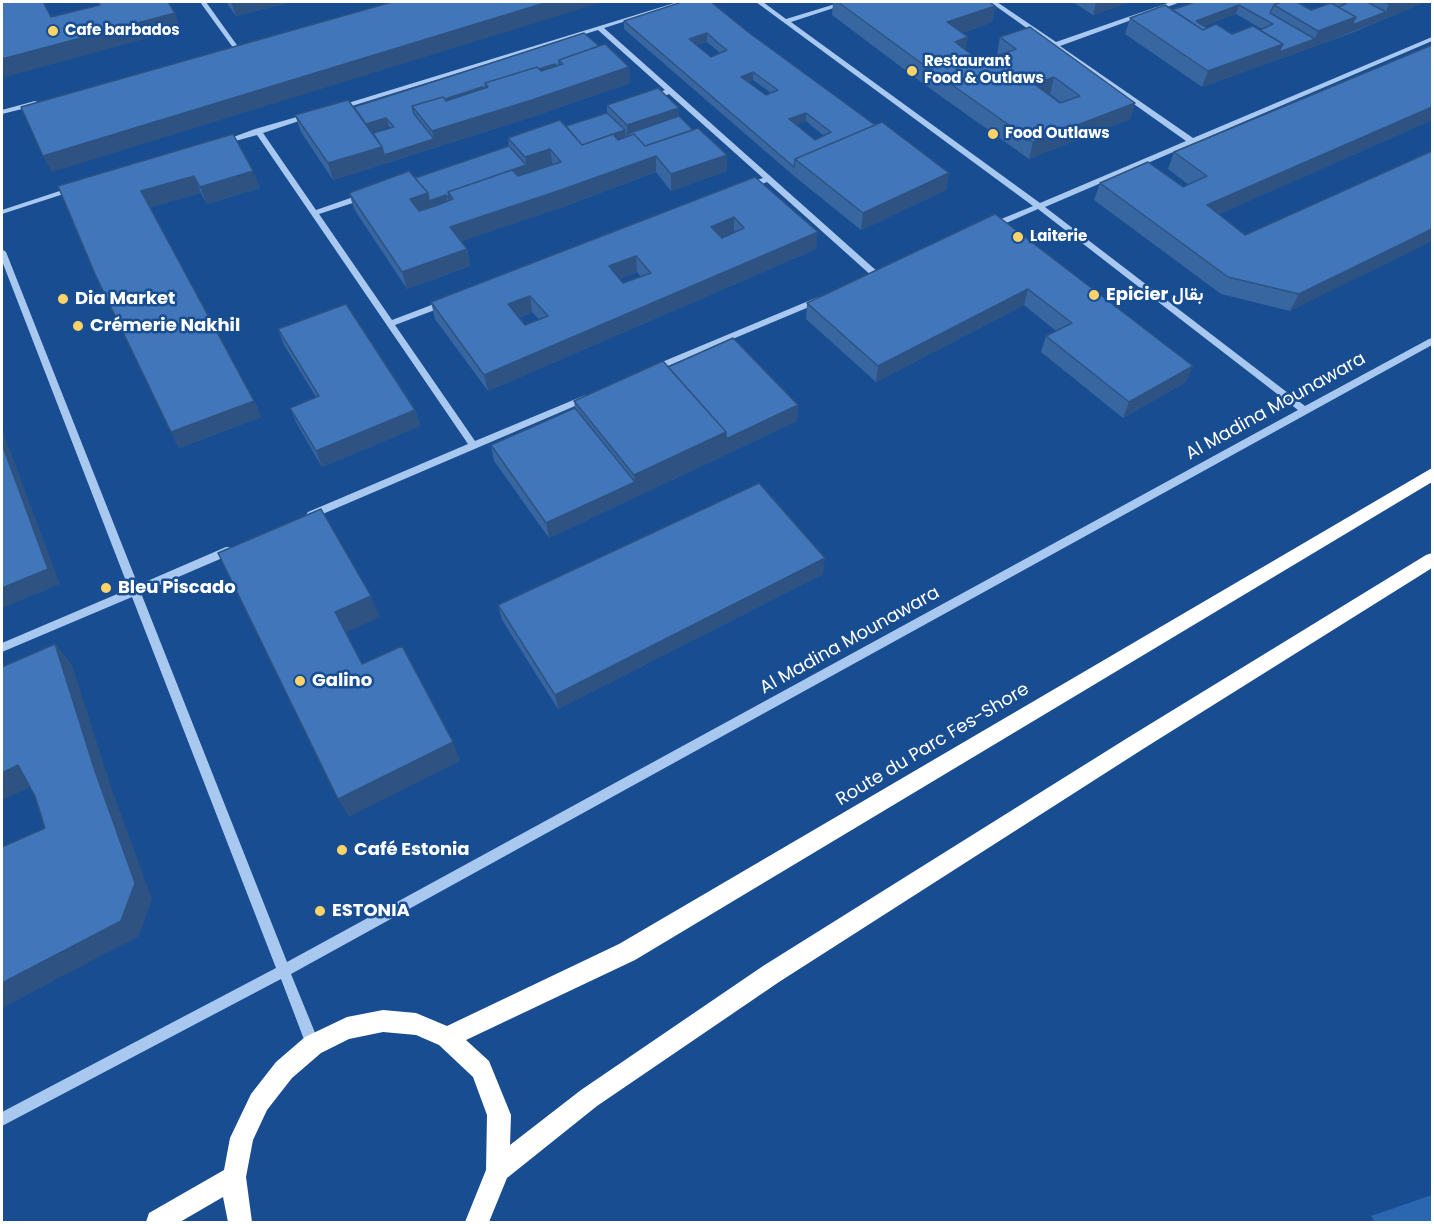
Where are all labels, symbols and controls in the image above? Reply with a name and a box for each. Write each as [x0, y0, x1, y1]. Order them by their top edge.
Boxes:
place label: Cafe barbados [65, 22, 180, 40]
marker: Cafe barbados [46, 24, 60, 38]
place label: Restaurant Food & Outlaws [924, 53, 1044, 88]
marker: Restaurant Food & Outlaws [905, 64, 919, 78]
place label: Food Outlaws [1005, 125, 1110, 143]
marker: Food Outlaws [986, 127, 1000, 141]
place label: Laiterie [1030, 228, 1087, 246]
marker: Laiterie [1011, 230, 1025, 244]
place label: Epicier بقال [1106, 284, 1203, 306]
place label: Dia Market [75, 288, 175, 310]
marker: Epicier بقال [1087, 288, 1101, 302]
marker: Dia Market [56, 292, 70, 306]
place label: Crémerie Nakhil [90, 315, 240, 337]
marker: Crémerie Nakhil [71, 319, 85, 333]
street label: Al Madina Mounawara [1182, 349, 1370, 465]
place label: Bleu Piscado [118, 577, 236, 599]
marker: Bleu Piscado [99, 581, 113, 595]
street label: Al Madina Mounawara [756, 583, 944, 699]
place label: Galino [312, 670, 372, 692]
marker: Galino [293, 674, 307, 688]
street label: Route du Parc Fes-Shore [833, 679, 1033, 811]
place label: Café Estonia [354, 839, 470, 861]
marker: Café Estonia [335, 843, 349, 857]
place label: ESTONIA [332, 900, 410, 922]
marker: ESTONIA [313, 904, 327, 918]

